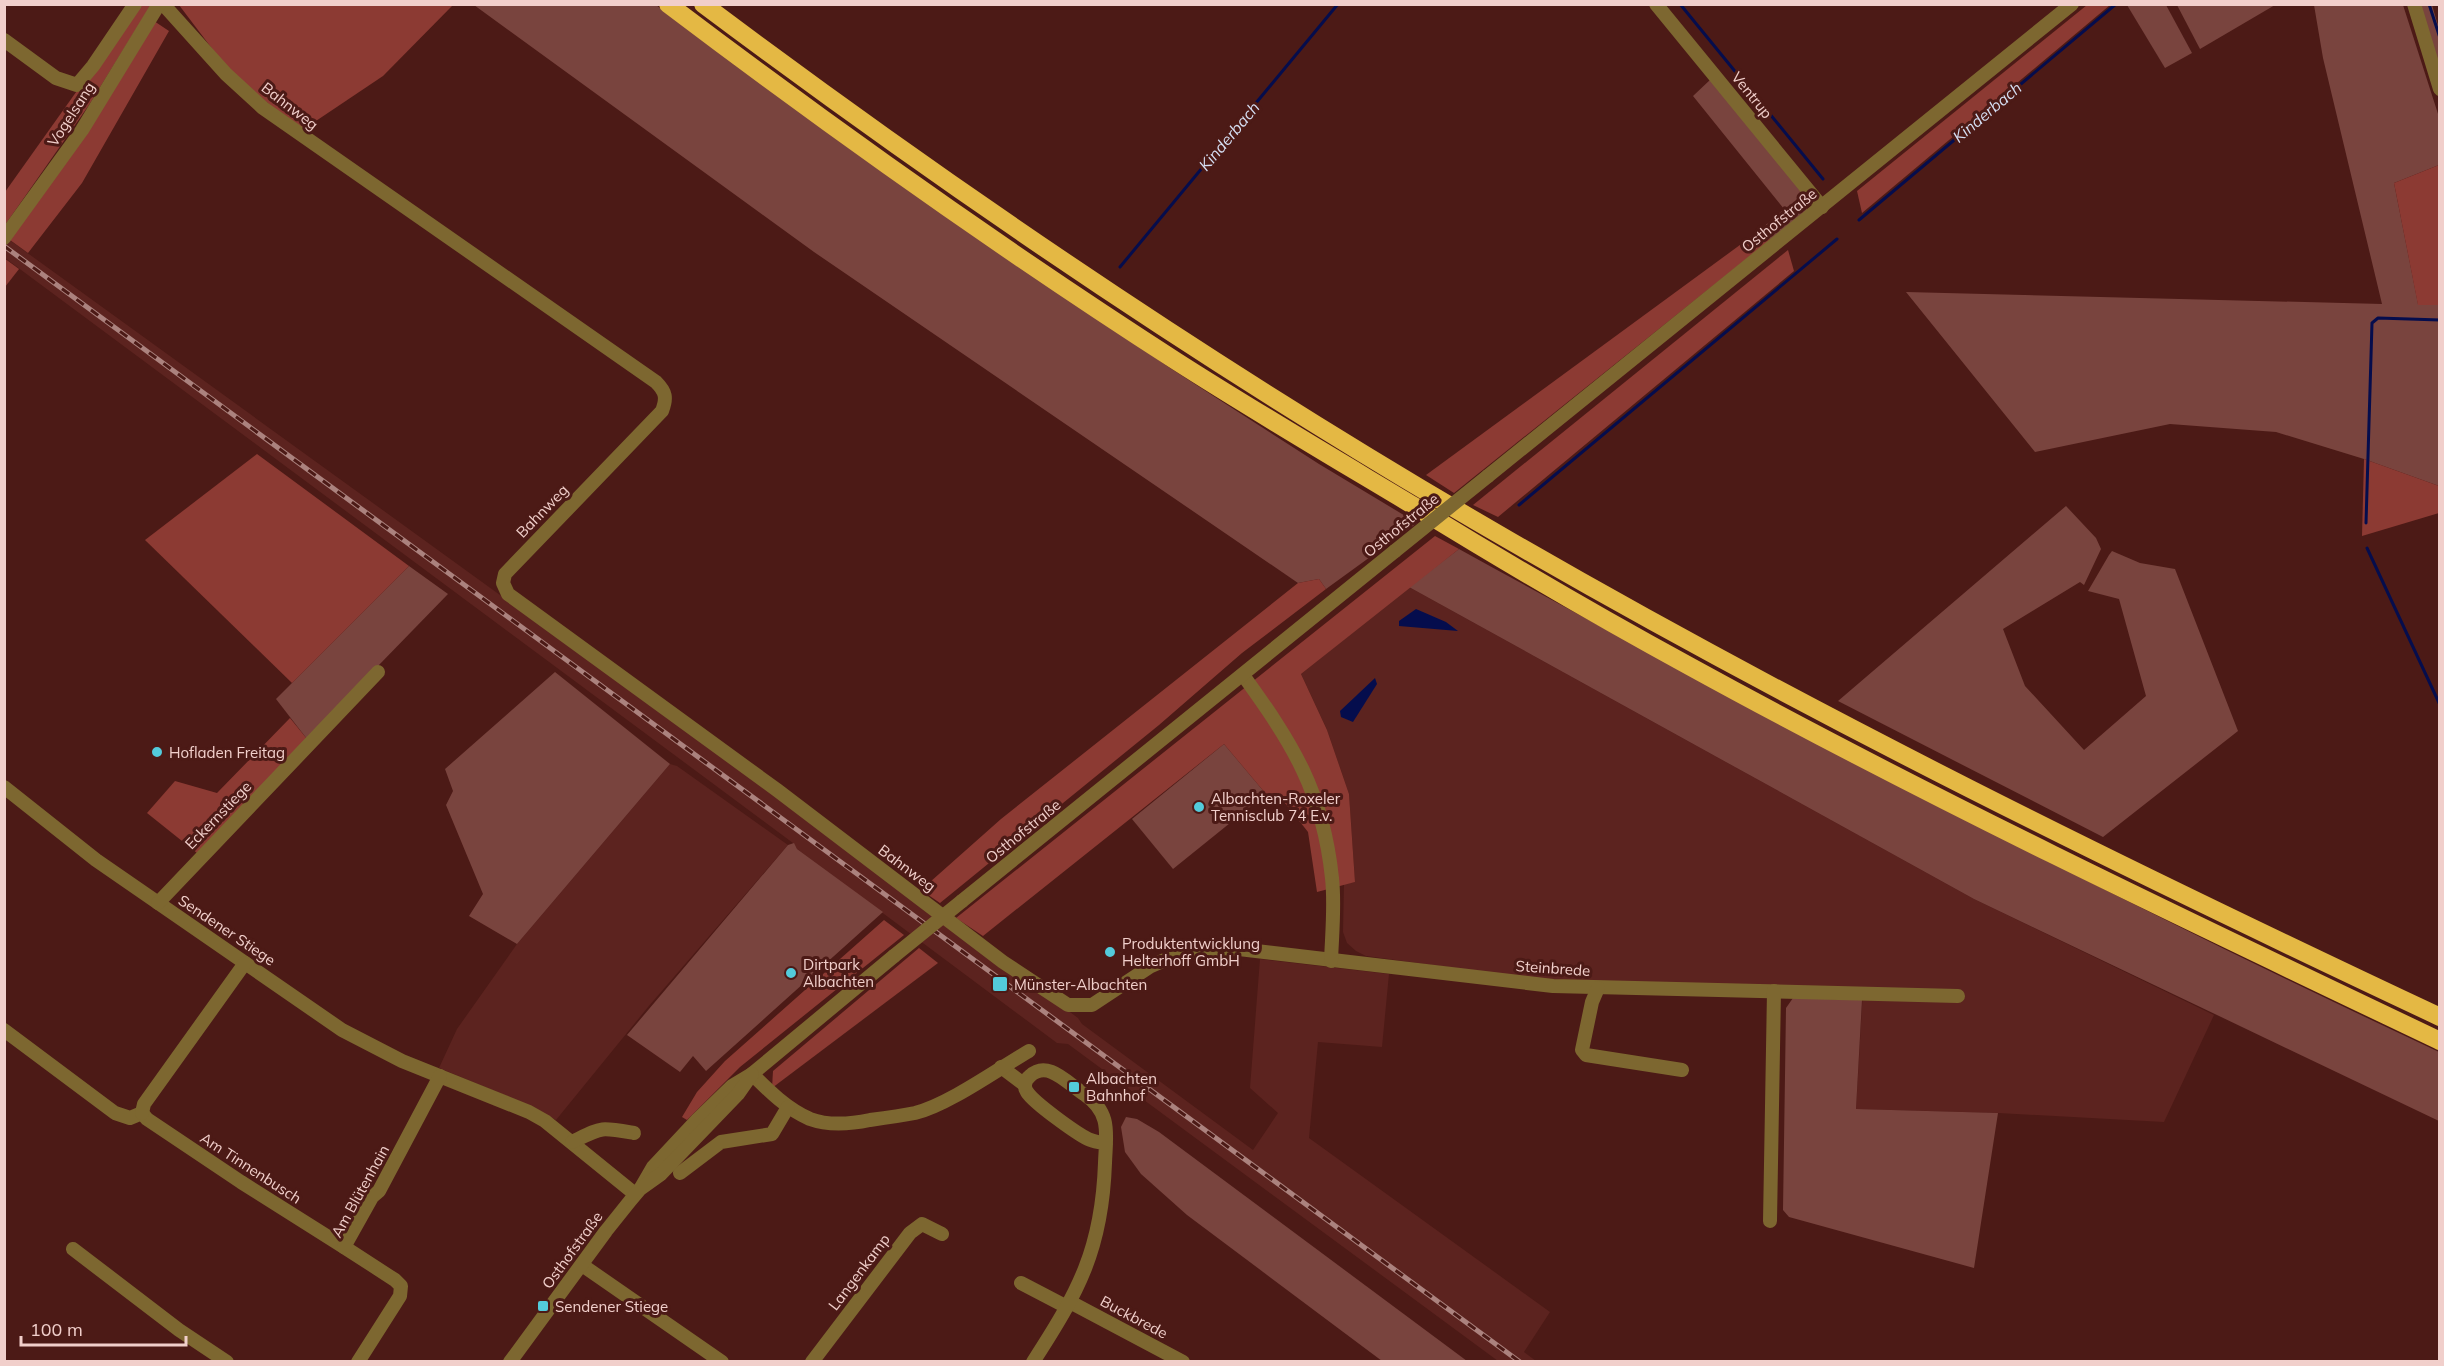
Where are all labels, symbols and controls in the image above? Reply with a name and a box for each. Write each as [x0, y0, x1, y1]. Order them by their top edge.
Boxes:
street label: Ventrup [1727, 68, 1777, 122]
water label: Kinderbach [1948, 77, 2026, 147]
street label: Vogelsang [43, 78, 99, 150]
street label: Bahnweg [258, 78, 322, 134]
water label: Kinderbach [1194, 97, 1264, 175]
street label: Osthofstraße [1738, 184, 1820, 256]
street label: Bahnweg [512, 480, 572, 542]
street label: Osthofstraße [1360, 489, 1442, 561]
place label: Hofladen Freitag [169, 743, 285, 762]
marker: Hofladen Freitag [150, 745, 164, 759]
street label: Eckernstiege [181, 777, 255, 853]
place label: Albachten-Roxeler Tennisclub 74 E.v. [1211, 789, 1341, 825]
street label: Osthofstraße [982, 795, 1064, 867]
marker: Albachten-Roxeler Tennisclub 74 E.v. [1192, 800, 1206, 814]
street label: Bahnweg [875, 840, 939, 896]
street label: Sendener Stiege [175, 890, 279, 970]
place label: Produktentwicklung Helterhoff GmbH [1122, 934, 1260, 970]
marker: Produktentwicklung Helterhoff GmbH [1103, 945, 1117, 959]
place label: Dirtpark Albachten [803, 955, 874, 991]
street label: Steinbrede [1515, 956, 1591, 980]
marker: Dirtpark Albachten [784, 966, 798, 980]
marker: Münster-Albachten [991, 975, 1009, 993]
place label: Münster-Albachten [1014, 975, 1147, 994]
place label: Albachten Bahnhof [1086, 1069, 1157, 1105]
marker: Albachten Bahnhof [1067, 1080, 1081, 1094]
street label: Am Tinnenbusch [197, 1128, 305, 1208]
street label: Am Blütenhain [327, 1141, 393, 1241]
street label: Osthofstraße [538, 1208, 606, 1292]
street label: Langenkamp [824, 1230, 894, 1314]
street label: Buckbrede [1097, 1291, 1171, 1343]
place label: Sendener Stiege [555, 1297, 668, 1316]
marker: Sendener Stiege [536, 1299, 550, 1313]
scale bar [21, 1309, 186, 1347]
text: 100 m [30, 1318, 83, 1341]

